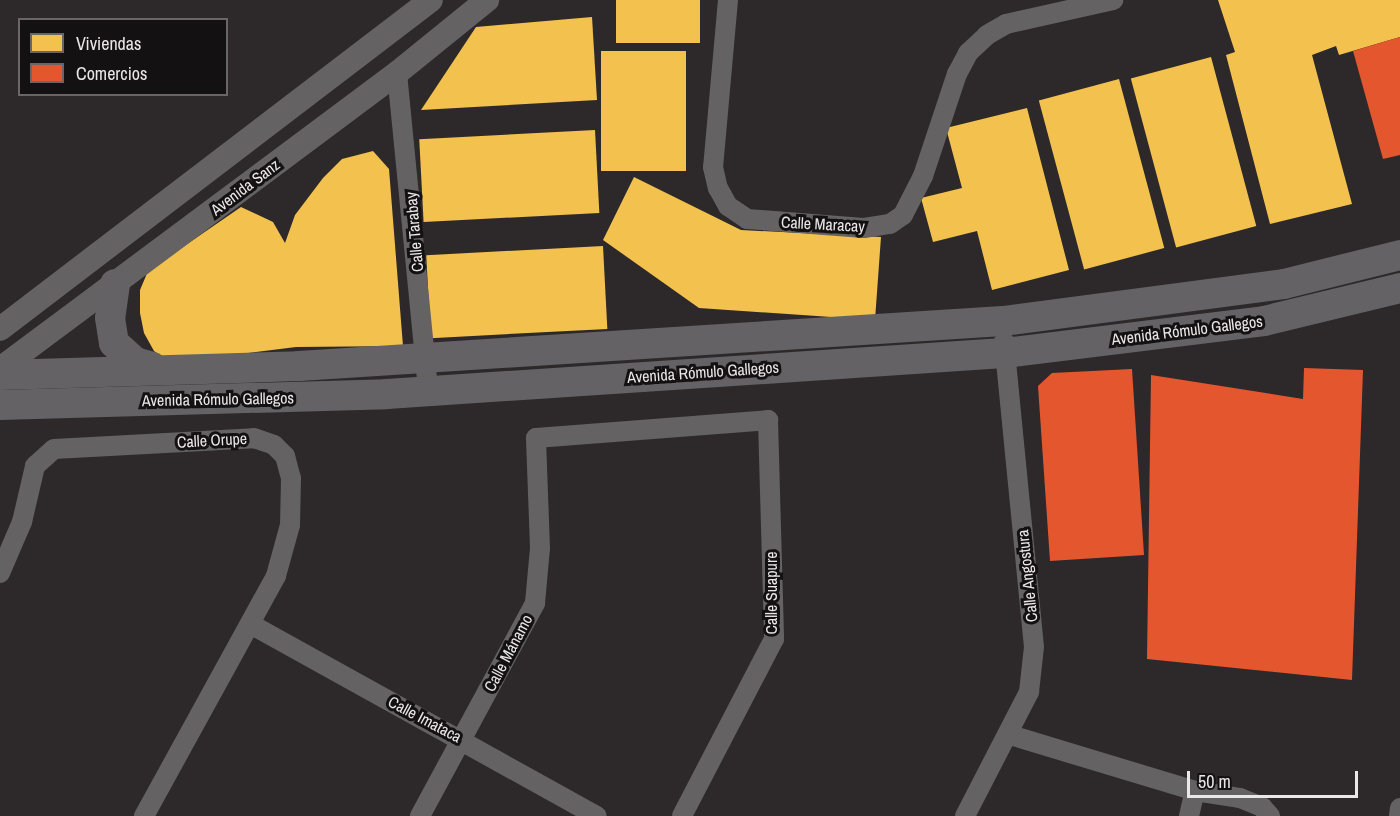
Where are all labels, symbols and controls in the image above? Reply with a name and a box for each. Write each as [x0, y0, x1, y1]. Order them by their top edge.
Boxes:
legend [18, 18, 228, 96]
text: Viviendas [76, 31, 141, 56]
text: Comercios [76, 61, 147, 86]
street label: Avenida Sanz [207, 155, 283, 219]
street label: Calle Tarabay [401, 191, 427, 273]
street label: Calle Maracay [781, 212, 865, 236]
street label: Avenida Rómulo Gallegos [1110, 311, 1264, 349]
street label: Avenida Rómulo Gallegos [626, 357, 780, 387]
street label: Avenida Rómulo Gallegos [142, 388, 294, 410]
street label: Calle Orupe [177, 429, 247, 451]
street label: Calle Angostura [1013, 529, 1041, 623]
street label: Calle Suapure [761, 551, 781, 635]
street label: Calle Mánamo [480, 611, 536, 695]
street label: Calle Imataca [385, 692, 465, 746]
scale bar [1190, 759, 1361, 797]
text: 50 m [1198, 769, 1231, 794]

